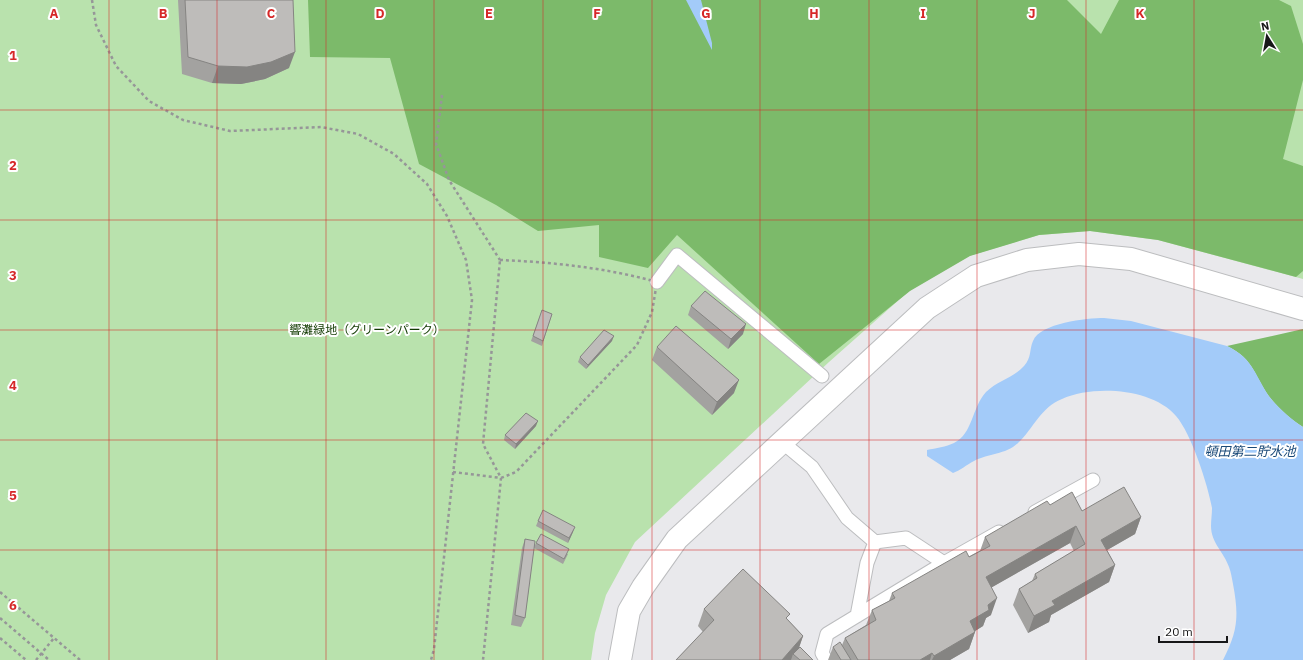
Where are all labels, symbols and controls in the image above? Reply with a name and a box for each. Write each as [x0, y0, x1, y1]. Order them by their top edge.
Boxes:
text: A [50, 5, 59, 22]
text: B [159, 5, 168, 22]
text: C [267, 5, 276, 22]
text: D [375, 5, 385, 22]
text: E [485, 5, 493, 22]
text: F [593, 5, 601, 22]
text: G [701, 5, 711, 22]
text: H [809, 5, 819, 22]
text: I [920, 5, 926, 22]
text: J [1028, 5, 1036, 22]
text: K [1135, 5, 1145, 22]
north arrow [1247, 16, 1287, 56]
text: N [1260, 19, 1270, 34]
text: 1 [9, 47, 17, 64]
text: 2 [9, 157, 17, 174]
text: 3 [9, 267, 17, 284]
park label: 響灘緑地（グリーンパーク） [289, 322, 445, 337]
text: 4 [9, 377, 17, 394]
water label: 頓田第二貯水池 [1204, 443, 1297, 460]
text: 5 [9, 487, 17, 504]
text: 6 [9, 597, 17, 614]
scale bar [1159, 618, 1227, 644]
text: 20 m [1165, 624, 1193, 639]

